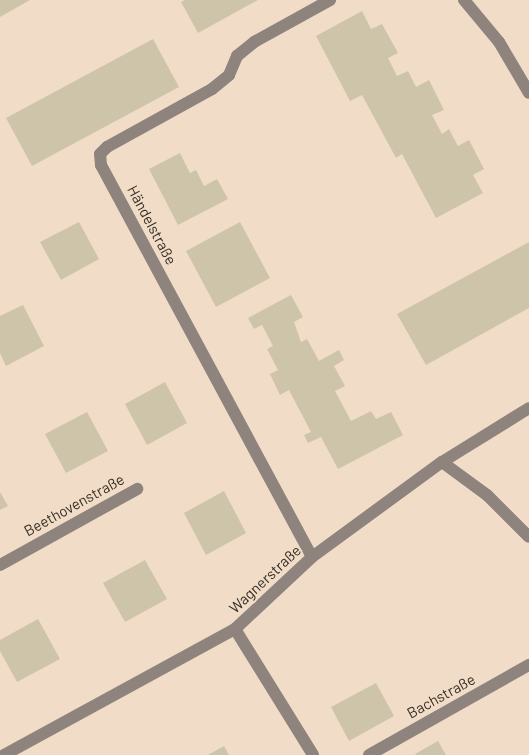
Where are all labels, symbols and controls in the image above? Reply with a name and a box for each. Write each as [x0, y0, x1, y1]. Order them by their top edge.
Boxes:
street label: Händelstraße [124, 182, 180, 268]
street label: Beethovenstraße [21, 470, 127, 540]
street label: Wagnerstraße [225, 541, 305, 617]
street label: Bachstraße [404, 670, 478, 722]

